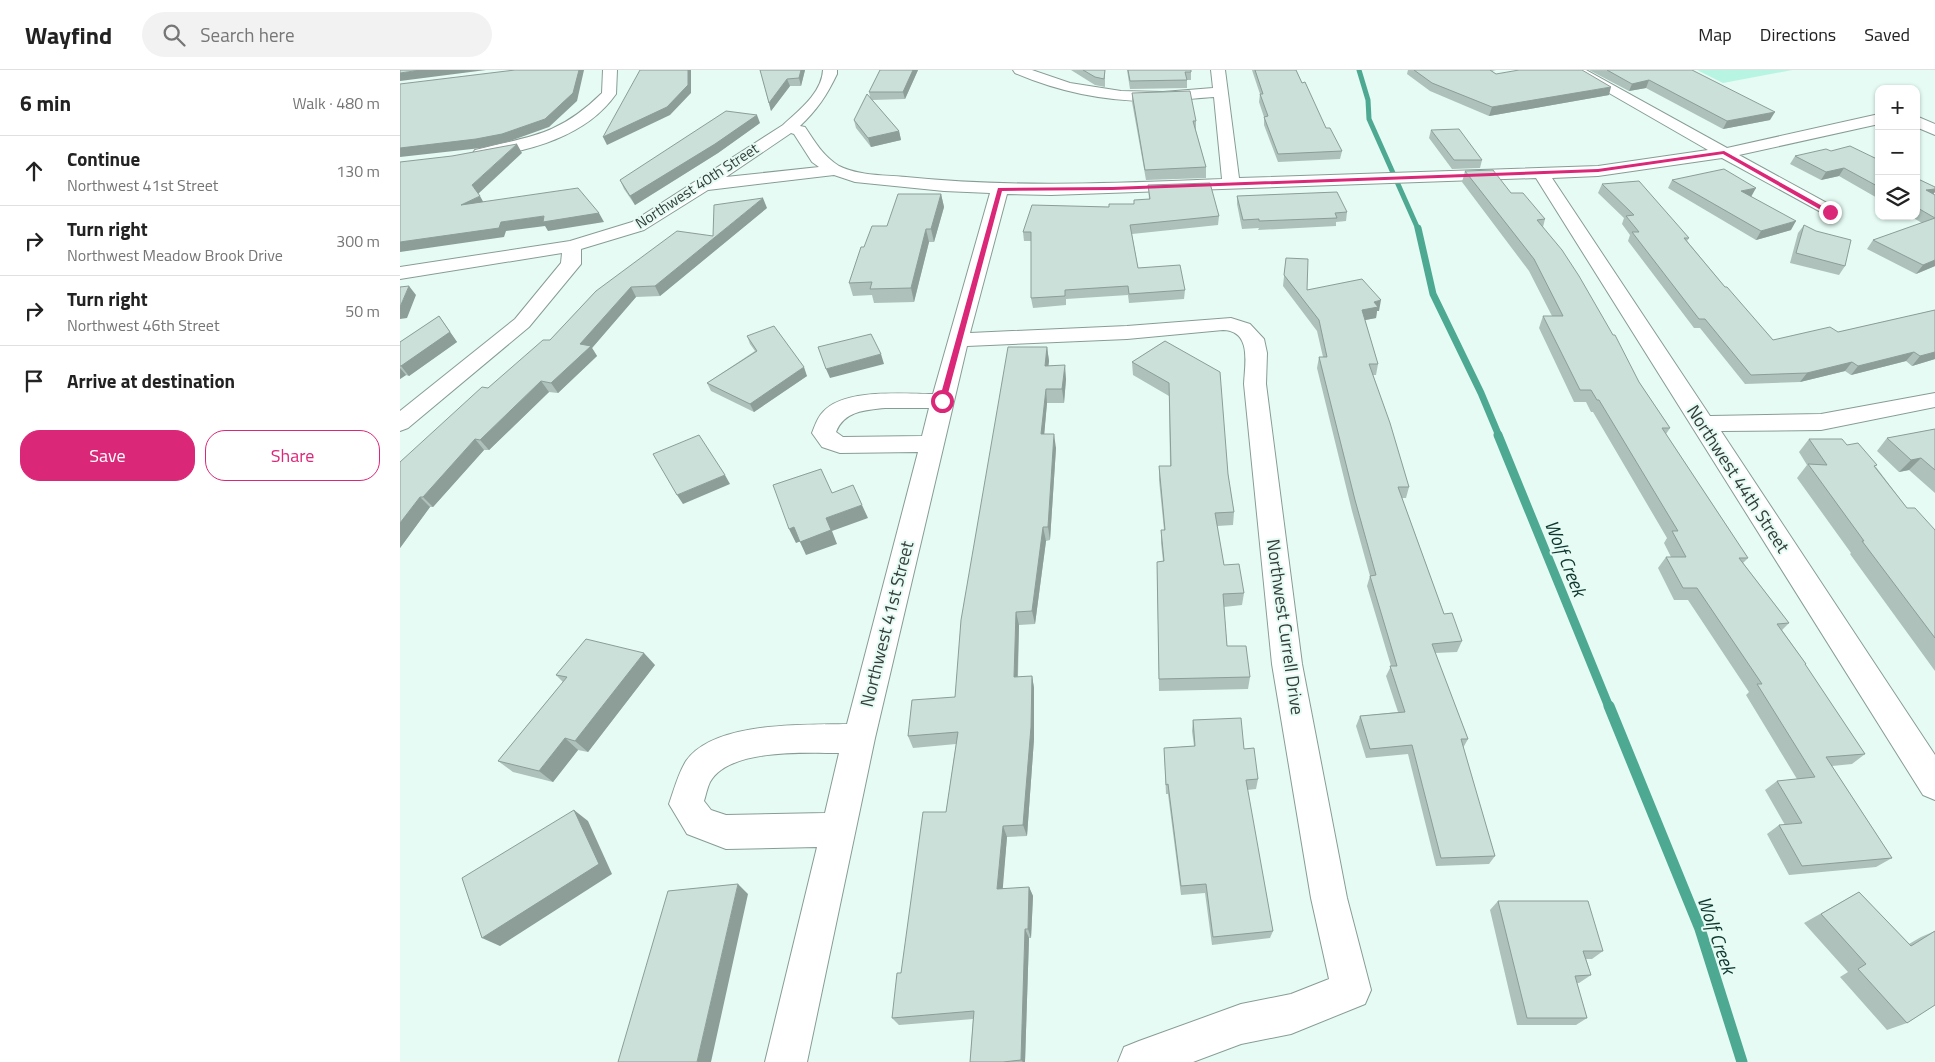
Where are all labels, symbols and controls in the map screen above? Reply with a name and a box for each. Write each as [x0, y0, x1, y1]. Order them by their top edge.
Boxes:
search box [142, 12, 492, 57]
text: Wayfind [25, 17, 112, 53]
text: Search here [200, 20, 295, 49]
icon: search [160, 21, 188, 49]
text: Map [1698, 21, 1732, 48]
text: Directions [1760, 21, 1836, 48]
text: Saved [1864, 21, 1910, 48]
map controls [1875, 85, 1920, 220]
button: + [1875, 85, 1920, 130]
text: 6 min [20, 87, 71, 119]
text: Walk · 480 m [292, 91, 380, 115]
button: − [1875, 130, 1920, 175]
street label: Northwest 40th Street [631, 137, 764, 234]
text: Continue [67, 144, 140, 173]
icon: ahead [20, 157, 48, 185]
text: 130 m [336, 159, 380, 183]
text: Northwest 41st Street [67, 173, 218, 197]
button: layers [1875, 175, 1920, 220]
route end [1819, 201, 1842, 224]
text: Turn right [67, 214, 148, 243]
icon: right [20, 227, 48, 255]
text: 300 m [336, 229, 380, 253]
text: Northwest Meadow Brook Drive [67, 243, 283, 267]
text: Turn right [67, 284, 148, 313]
icon: right [20, 297, 48, 325]
text: 50 m [345, 299, 380, 323]
text: Northwest 46th Street [67, 313, 220, 337]
text: Arrive at destination [67, 366, 235, 395]
icon: arrive [20, 367, 48, 395]
route start [931, 390, 954, 413]
street label: Northwest 44th Street [1680, 399, 1797, 559]
button: Save [20, 430, 195, 481]
button: Share [205, 430, 380, 481]
water label: Wolf Creek [1538, 515, 1596, 603]
street label: Northwest 41st Street [853, 537, 920, 710]
street label: Northwest Currell Drive [1260, 537, 1311, 717]
water label: Wolf Creek [1691, 892, 1745, 980]

